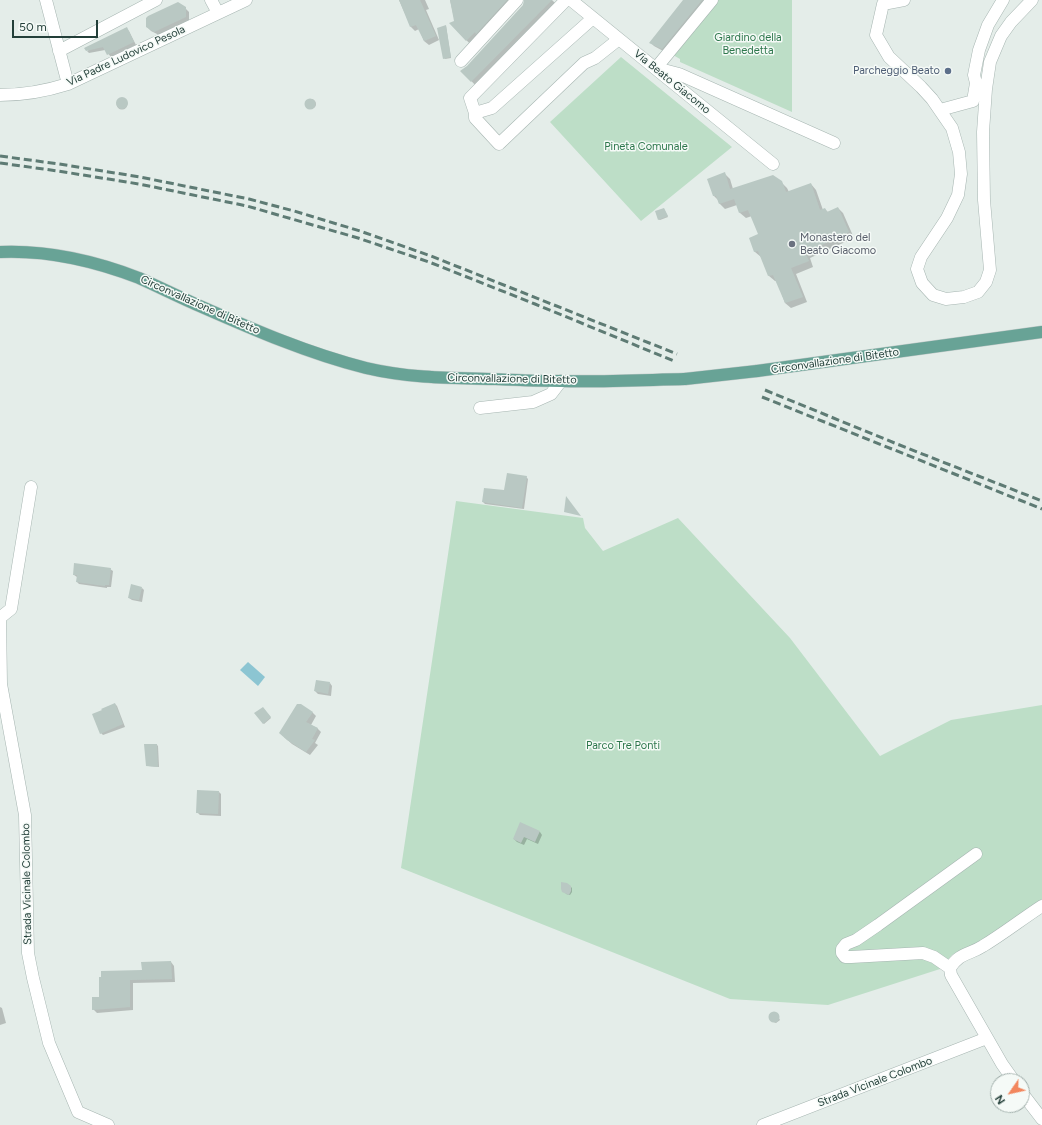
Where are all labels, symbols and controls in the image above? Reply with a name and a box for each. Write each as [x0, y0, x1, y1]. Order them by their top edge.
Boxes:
scale bar [14, 12, 100, 38]
text: 50 m [19, 20, 47, 34]
street label: Via Padre Ludovico Pesola [65, 23, 187, 89]
park label: Giardino della Benedetta [714, 31, 782, 57]
street label: Via Beato Giacomo [631, 47, 713, 117]
place label: Parcheggio Beato [853, 64, 940, 78]
marker: Parcheggio Beato [943, 66, 953, 76]
park label: Pineta Comunale [604, 140, 688, 154]
place label: Monastero del Beato Giacomo [800, 231, 876, 257]
marker: Monastero del Beato Giacomo [787, 239, 797, 249]
street label: Circonvallazione di Bitetto [138, 273, 262, 337]
street label: Circonvallazione di Bitetto [770, 345, 900, 377]
street label: Circonvallazione di Bitetto [447, 371, 577, 387]
park label: Parco Tre Ponti [586, 739, 660, 753]
street label: Strada Vicinale Colombo [19, 823, 35, 945]
street label: Strada Vicinale Colombo [816, 1054, 934, 1110]
north arrow [990, 1073, 1030, 1113]
text: N [993, 1092, 1008, 1107]

